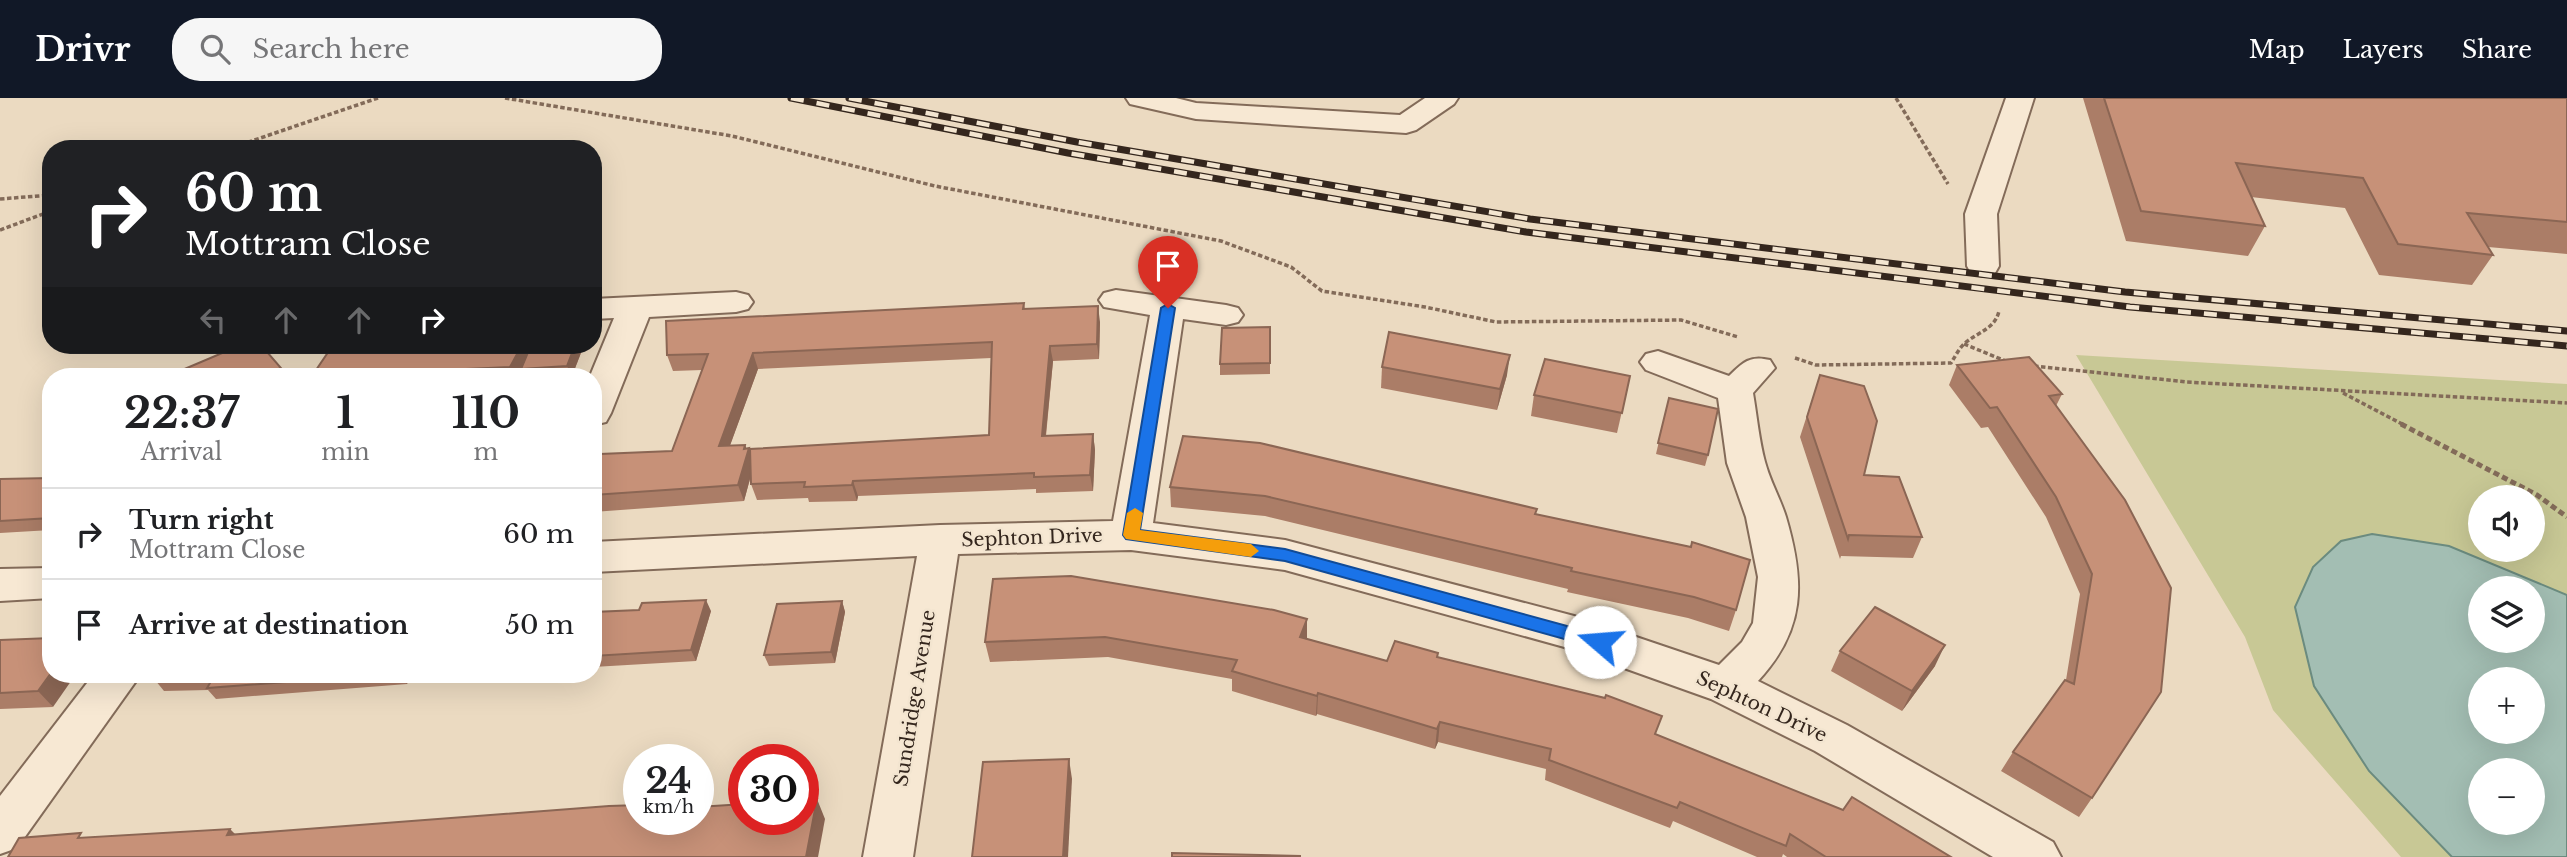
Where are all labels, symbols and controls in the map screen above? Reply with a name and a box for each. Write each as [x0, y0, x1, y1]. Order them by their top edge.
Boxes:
search box [172, 18, 662, 81]
text: Drivr [35, 29, 130, 70]
icon: search [196, 30, 234, 68]
text: Search here [252, 33, 410, 65]
text: Map [2249, 35, 2305, 64]
text: Layers [2343, 35, 2424, 64]
text: Share [2462, 35, 2532, 64]
text: 60 m [185, 163, 322, 224]
icon: right [70, 168, 161, 259]
text: Mottram Close [185, 224, 431, 264]
pin [1138, 236, 1198, 308]
icon: arrive [1149, 247, 1187, 285]
icon: left [194, 301, 232, 339]
icon: ahead [267, 301, 305, 339]
icon: ahead [340, 301, 378, 339]
icon: right [413, 301, 451, 339]
text: 22:37 [124, 387, 239, 439]
text: 1 [336, 387, 354, 439]
text: 110 [452, 387, 520, 439]
text: Arrival [141, 438, 222, 466]
text: min [321, 438, 370, 466]
text: m [473, 438, 498, 466]
map controls [2468, 485, 2545, 835]
button: sound [2468, 485, 2545, 562]
text: Turn right [129, 504, 274, 536]
icon: right [70, 515, 108, 553]
text: 60 m [503, 518, 574, 550]
street label: Sephton Drive [961, 524, 1103, 551]
text: Mottram Close [129, 536, 305, 564]
button: layers [2468, 576, 2545, 653]
position arrow [1563, 605, 1637, 679]
icon: arrive [70, 606, 108, 644]
street label: Sundridge Avenue [889, 608, 940, 788]
text: Arrive at destination [129, 609, 409, 641]
text: 50 m [505, 609, 574, 641]
street label: Sephton Drive [1693, 666, 1831, 747]
button: + [2468, 667, 2545, 744]
speed limit sign: 30 [728, 744, 819, 835]
button: − [2468, 758, 2545, 835]
text: 24 [645, 759, 692, 802]
text: km/h [643, 796, 694, 818]

